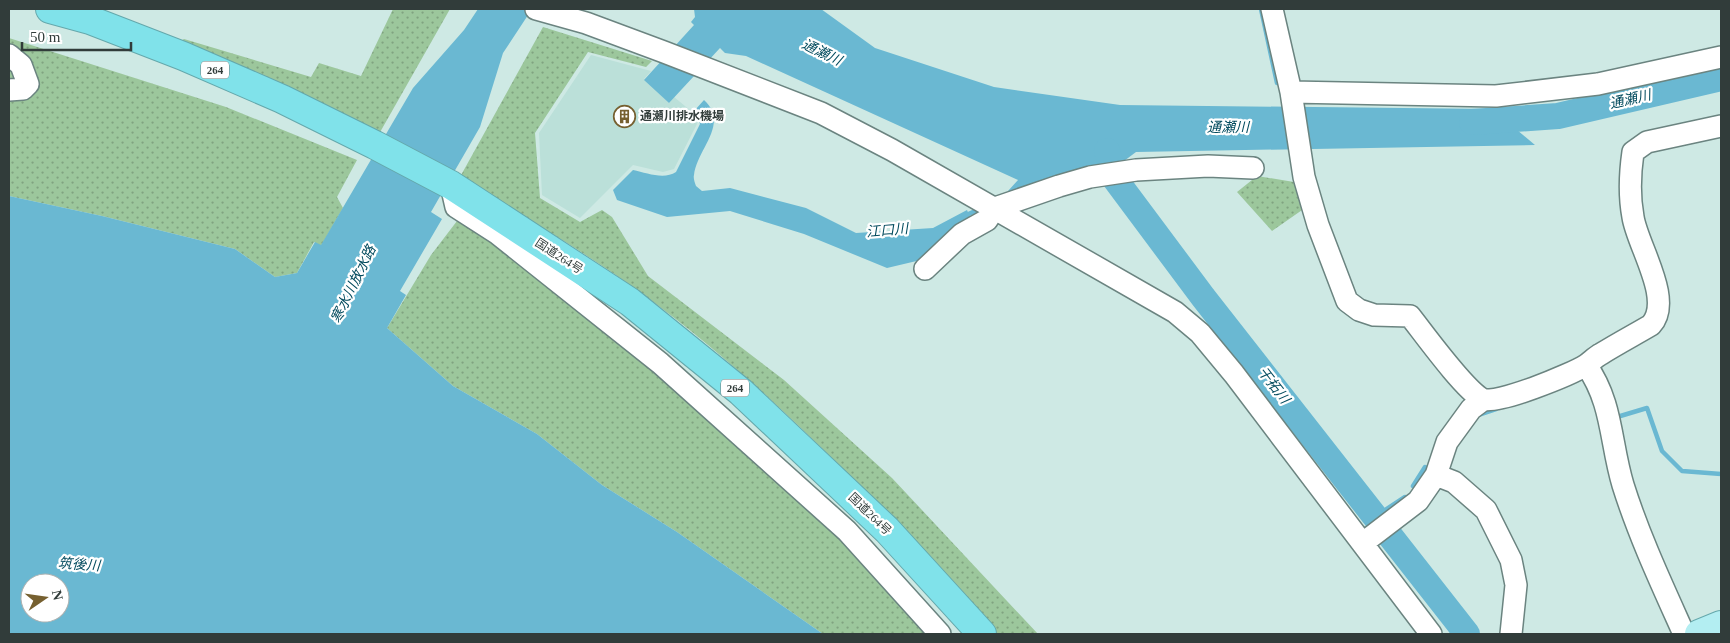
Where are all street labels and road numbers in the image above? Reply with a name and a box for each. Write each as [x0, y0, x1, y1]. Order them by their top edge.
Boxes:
road number: 264 [201, 62, 229, 78]
street label: 国道264号 [533, 235, 585, 277]
road number: 264 [721, 379, 749, 396]
street label: 国道264号 [846, 490, 894, 538]

